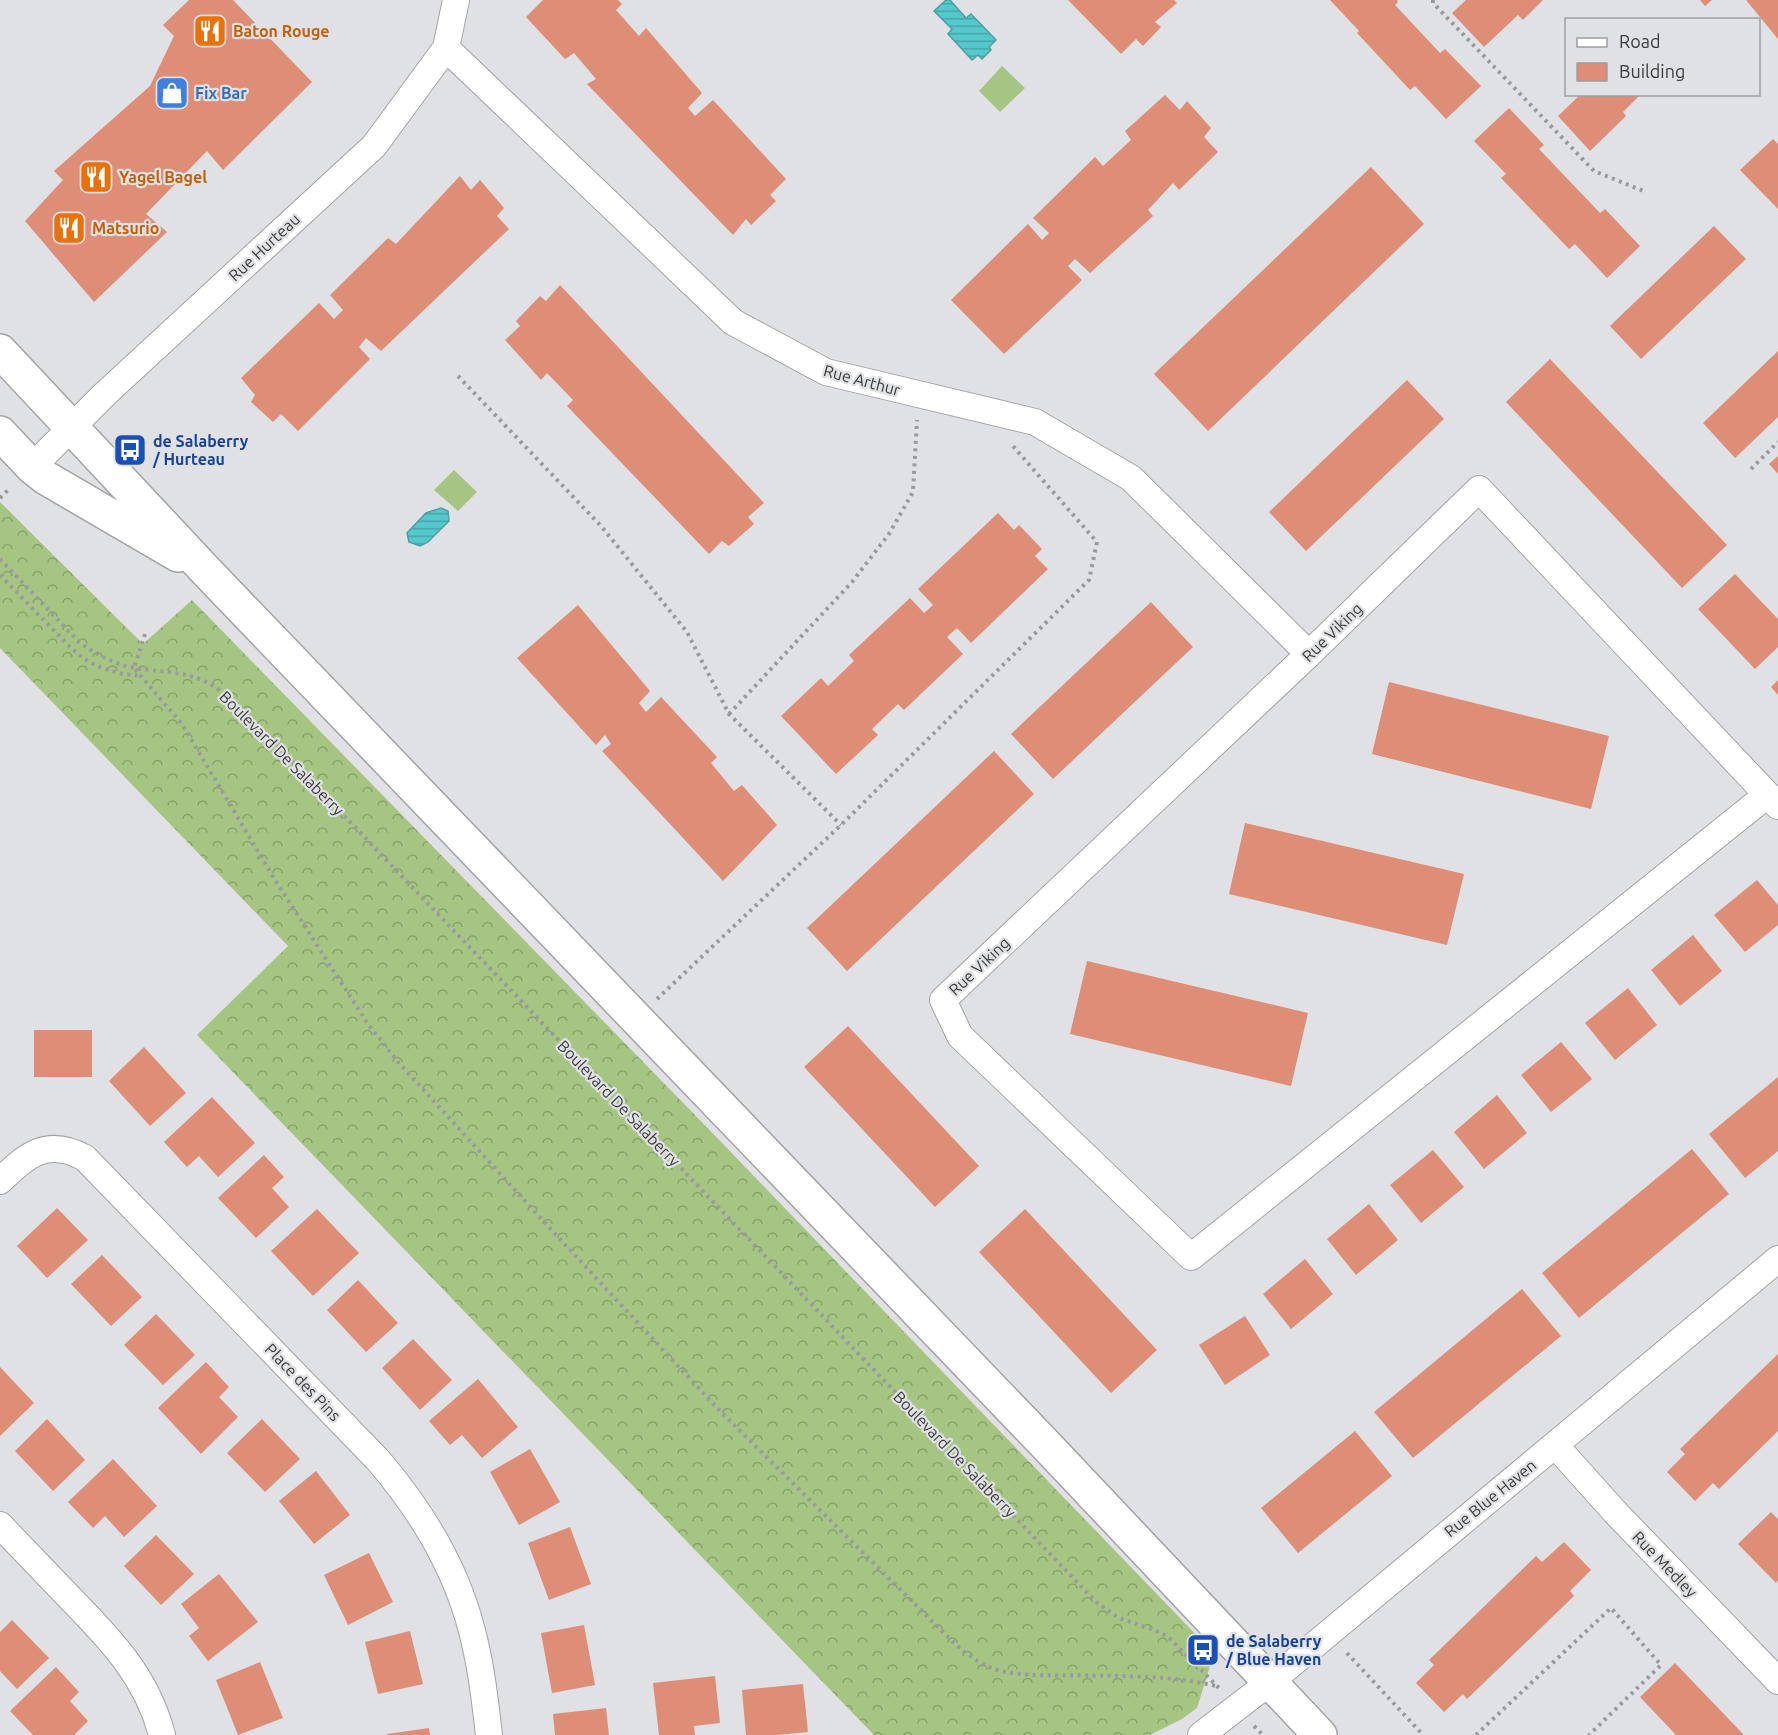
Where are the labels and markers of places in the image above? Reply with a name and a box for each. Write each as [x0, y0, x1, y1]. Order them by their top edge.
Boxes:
restaurant icon: Baton Rouge [192, 13, 228, 49]
place label: Baton Rouge [233, 22, 330, 40]
shop icon: Fix Bar [154, 75, 190, 111]
place label: Fix Bar [195, 84, 247, 102]
restaurant icon: Yagel Bagel [78, 159, 114, 195]
place label: Yagel Bagel [119, 168, 207, 186]
restaurant icon: Matsurio [51, 210, 87, 246]
place label: Matsurio [92, 219, 159, 237]
bus stop icon: de Salaberry / Hurteau [112, 432, 148, 468]
place label: de Salaberry / Hurteau [152, 432, 249, 468]
bus stop icon: de Salaberry / Blue Haven [1185, 1632, 1221, 1668]
place label: de Salaberry / Blue Haven [1225, 1632, 1322, 1668]

